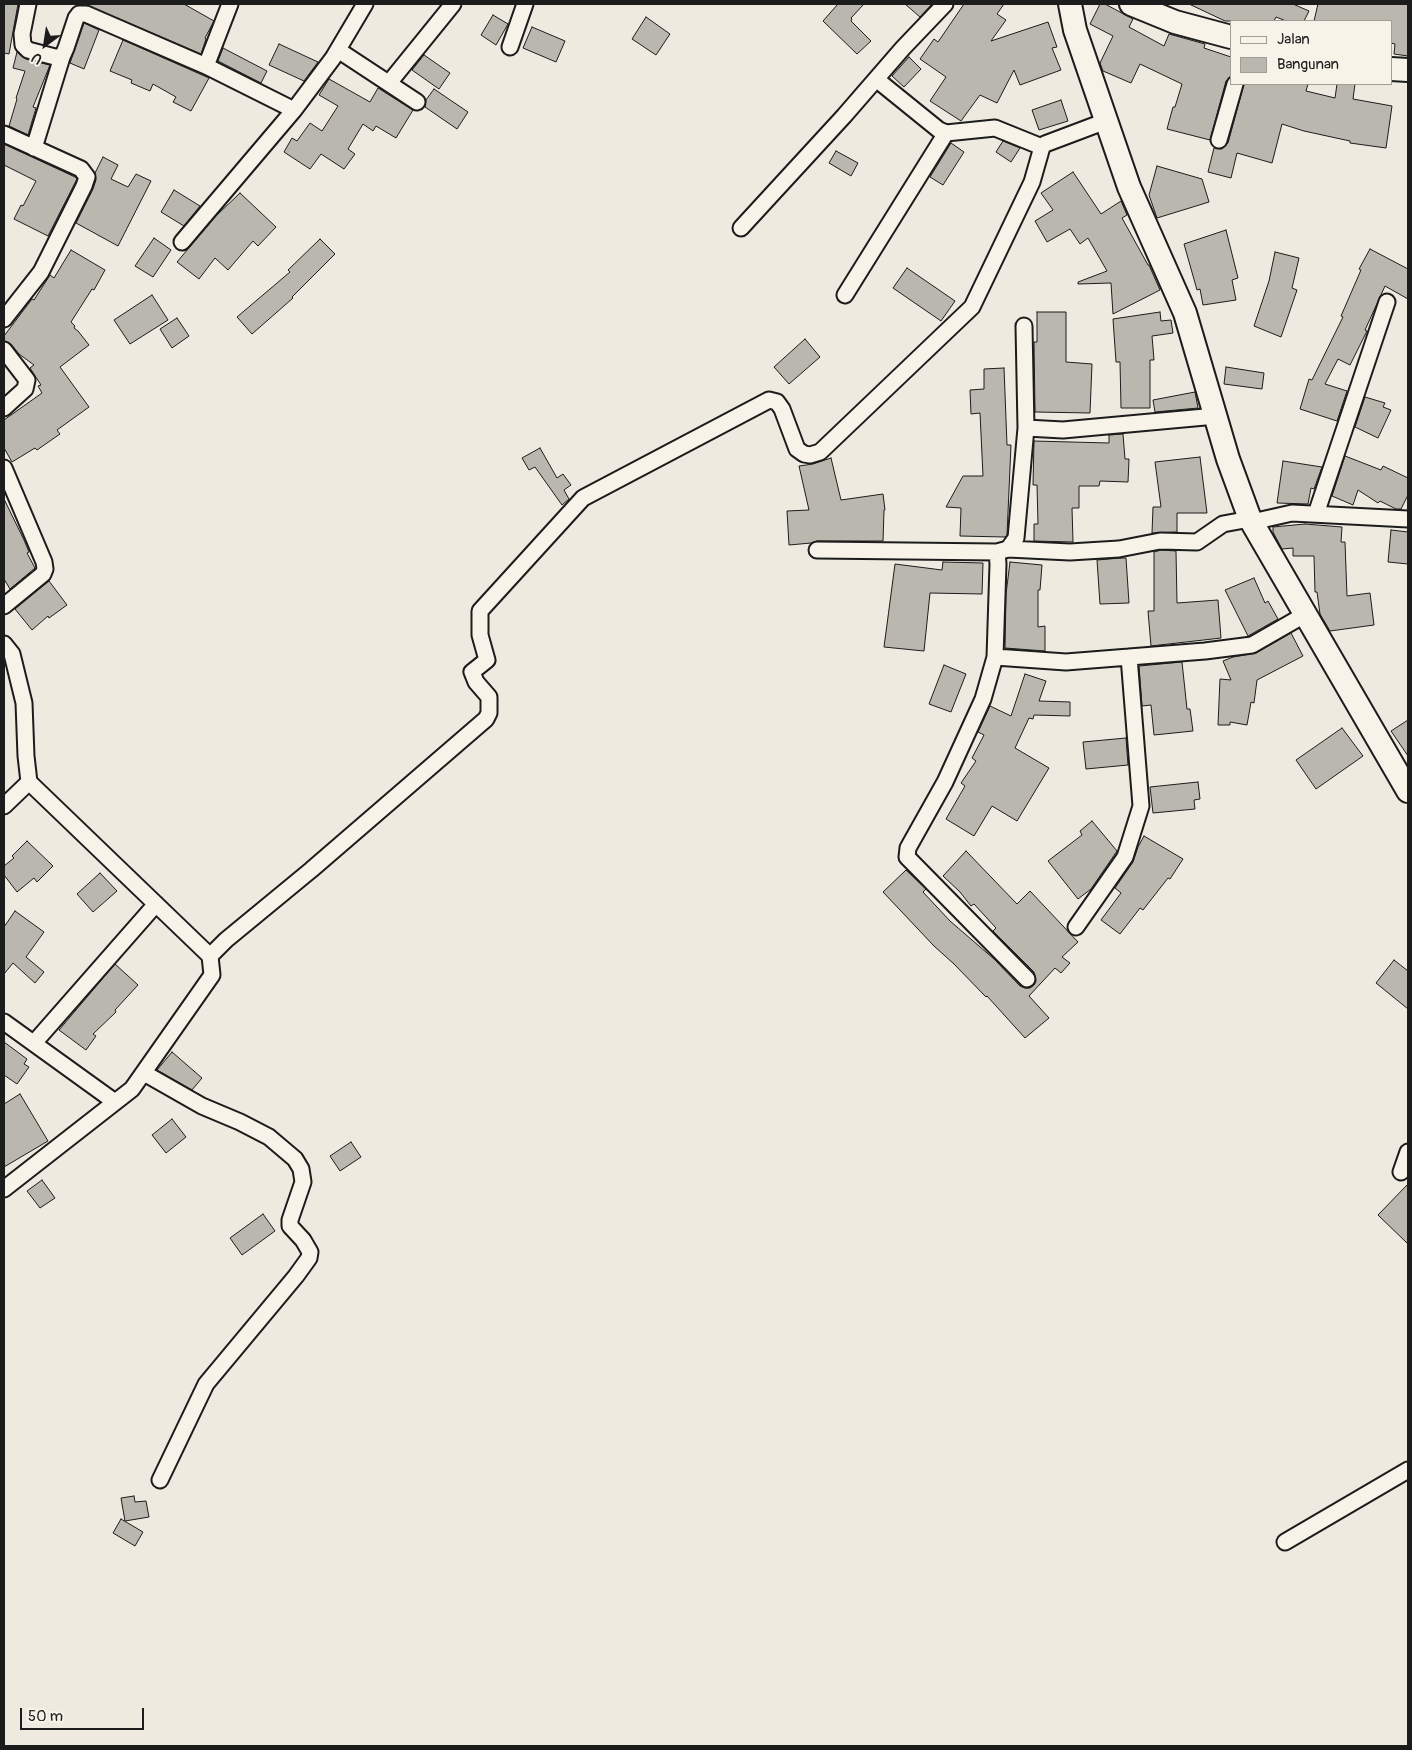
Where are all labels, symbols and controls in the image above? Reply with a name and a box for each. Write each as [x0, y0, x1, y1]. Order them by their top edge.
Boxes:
north arrow [20, 20, 70, 70]
legend [1230, 20, 1392, 85]
text: Jalan [1277, 30, 1310, 49]
text: U [29, 49, 45, 68]
text: Bangunan [1277, 55, 1339, 74]
scale bar [22, 1698, 146, 1730]
text: 50 m [28, 1707, 63, 1726]

